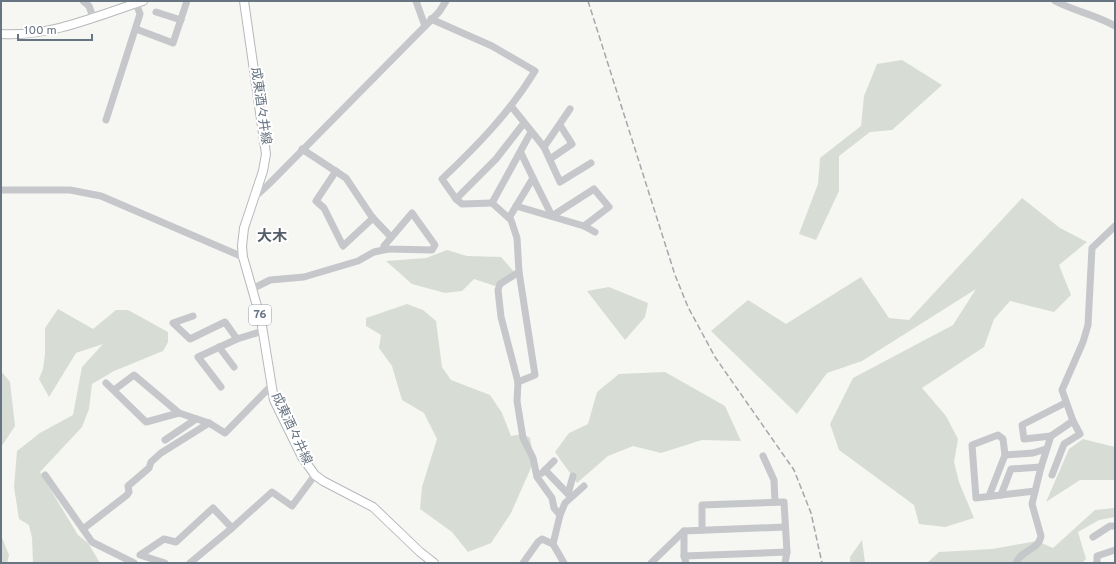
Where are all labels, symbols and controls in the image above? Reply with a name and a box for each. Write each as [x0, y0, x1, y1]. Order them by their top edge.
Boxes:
scale bar [18, 16, 92, 42]
text: 100 m [24, 23, 57, 39]
street label: 成東酒々井線 [247, 66, 274, 146]
district label: 大木 [257, 228, 287, 247]
road number: 76 [249, 305, 271, 325]
street label: 成東酒々井線 [267, 390, 316, 468]

